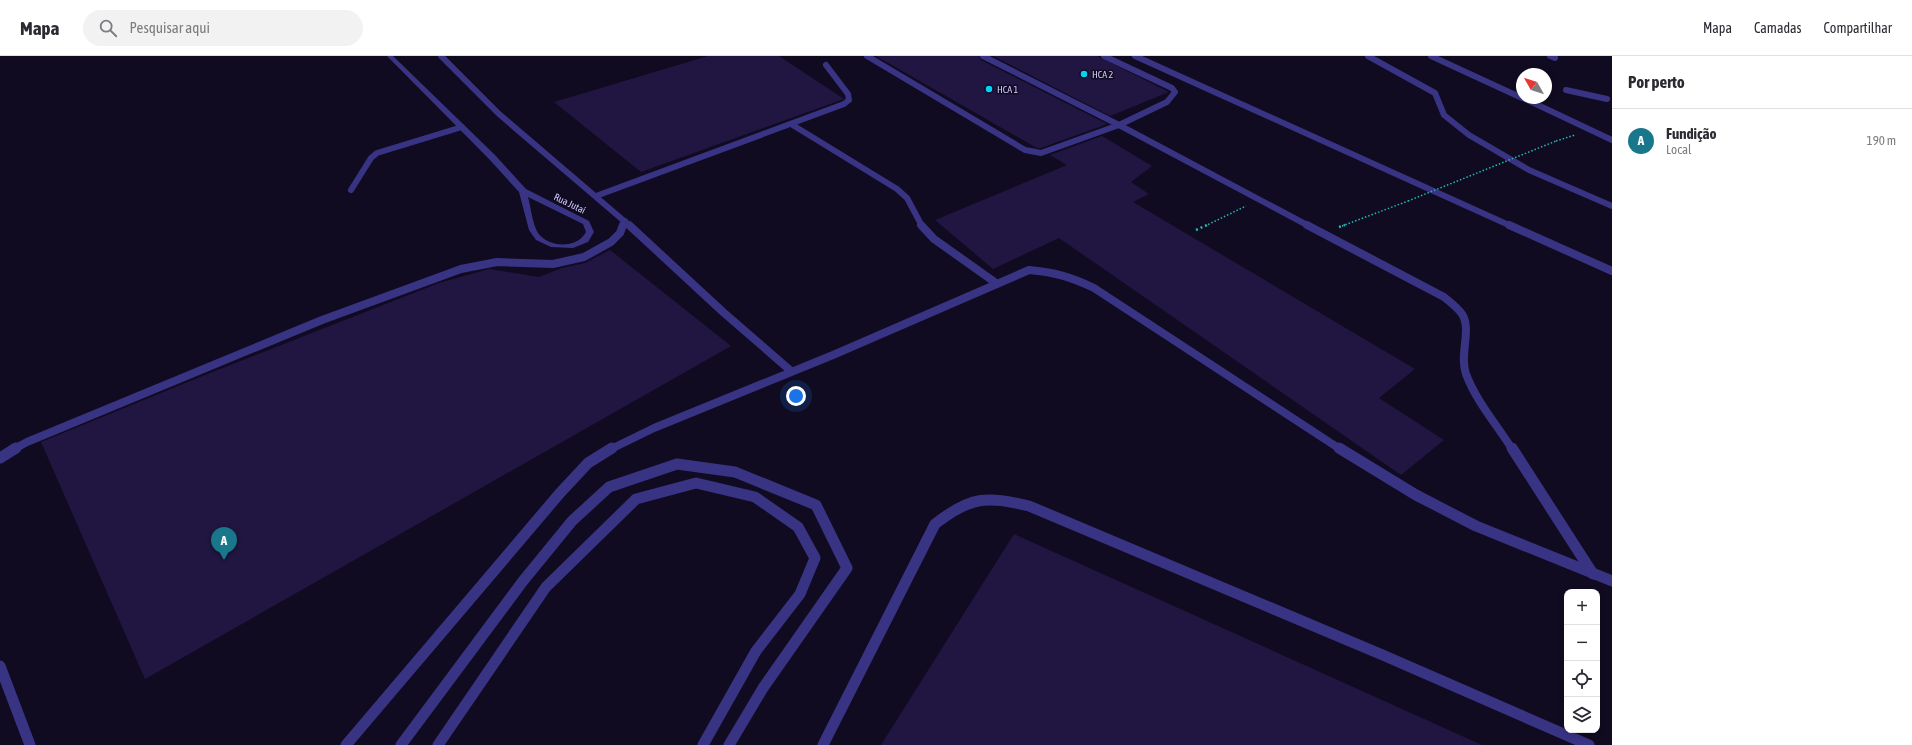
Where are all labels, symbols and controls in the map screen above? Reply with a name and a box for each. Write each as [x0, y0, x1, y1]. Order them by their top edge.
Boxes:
search box [83, 10, 363, 46]
text: Mapa [20, 17, 59, 39]
icon: search [97, 17, 119, 39]
text: Pesquisar aqui [129, 19, 210, 36]
text: Mapa [1703, 20, 1732, 36]
text: Camadas [1754, 20, 1802, 36]
text: Compartilhar [1824, 20, 1892, 36]
north arrow [1516, 68, 1552, 104]
marker: HCA 2 [1079, 69, 1089, 79]
place label: HCA 2 [1092, 69, 1114, 80]
text: Por perto [1628, 72, 1685, 92]
marker: HCA 1 [984, 84, 994, 94]
place label: HCA 1 [997, 84, 1019, 95]
text: Fundição [1666, 125, 1717, 142]
text: A [1638, 133, 1644, 148]
text: 190 m [1867, 133, 1896, 148]
text: Local [1666, 142, 1691, 157]
street label: Rua Jutaí [552, 191, 588, 216]
your location [786, 386, 806, 406]
pin: A [211, 527, 237, 560]
map controls [1564, 589, 1600, 733]
button: + [1564, 589, 1600, 625]
button: − [1564, 625, 1600, 661]
button: locate [1564, 661, 1600, 697]
button: layers [1564, 697, 1600, 733]

